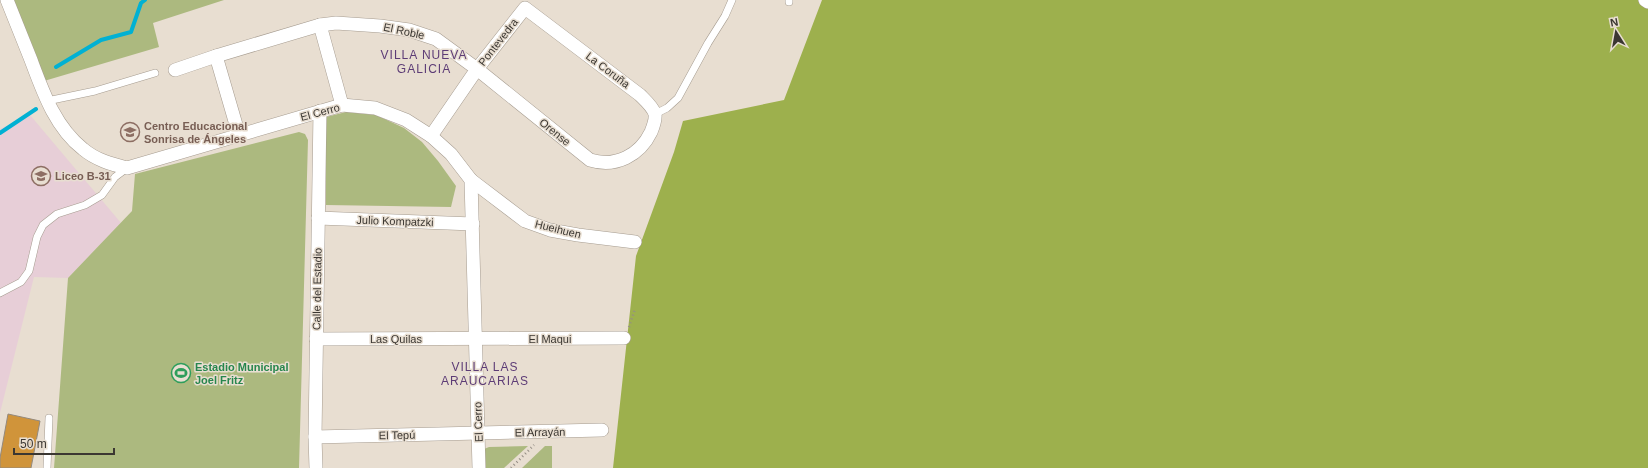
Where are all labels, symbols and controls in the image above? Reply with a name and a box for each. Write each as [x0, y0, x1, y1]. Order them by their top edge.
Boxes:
north arrow [1596, 12, 1636, 52]
street label: Pontevedra [476, 15, 521, 68]
text: N [1609, 16, 1619, 29]
street label: El Roble [382, 21, 426, 41]
district label: VILLA NUEVA GALICIA [381, 48, 467, 76]
street label: La Coruña [584, 50, 633, 91]
street label: El Cerro [299, 101, 341, 123]
street label: Orense [537, 116, 573, 148]
place label: Centro Educacional Sonrisa de Ángeles [144, 120, 247, 145]
school or university icon: Centro Educacional Sonrisa de Ángeles [119, 121, 141, 143]
school or university icon: Liceo B-31 [30, 165, 52, 187]
place label: Liceo B-31 [55, 170, 111, 182]
street label: Julio Kompatzki [356, 214, 434, 228]
street label: Hueihuen [534, 217, 582, 241]
street label: Calle del Estadio [310, 248, 324, 330]
street label: Las Quilas [370, 333, 422, 345]
street label: El Maqui [529, 333, 571, 345]
district label: VILLA LAS ARAUCARIAS [441, 360, 529, 388]
place label: Estadio Municipal Joel Fritz [195, 361, 289, 386]
sports icon: Estadio Municipal Joel Fritz [170, 362, 192, 384]
street label: El Cerro [471, 402, 485, 442]
street label: El Arrayán [515, 426, 565, 438]
street label: El Tepú [379, 429, 415, 441]
scale bar [14, 430, 114, 456]
text: 50 m [20, 437, 47, 451]

